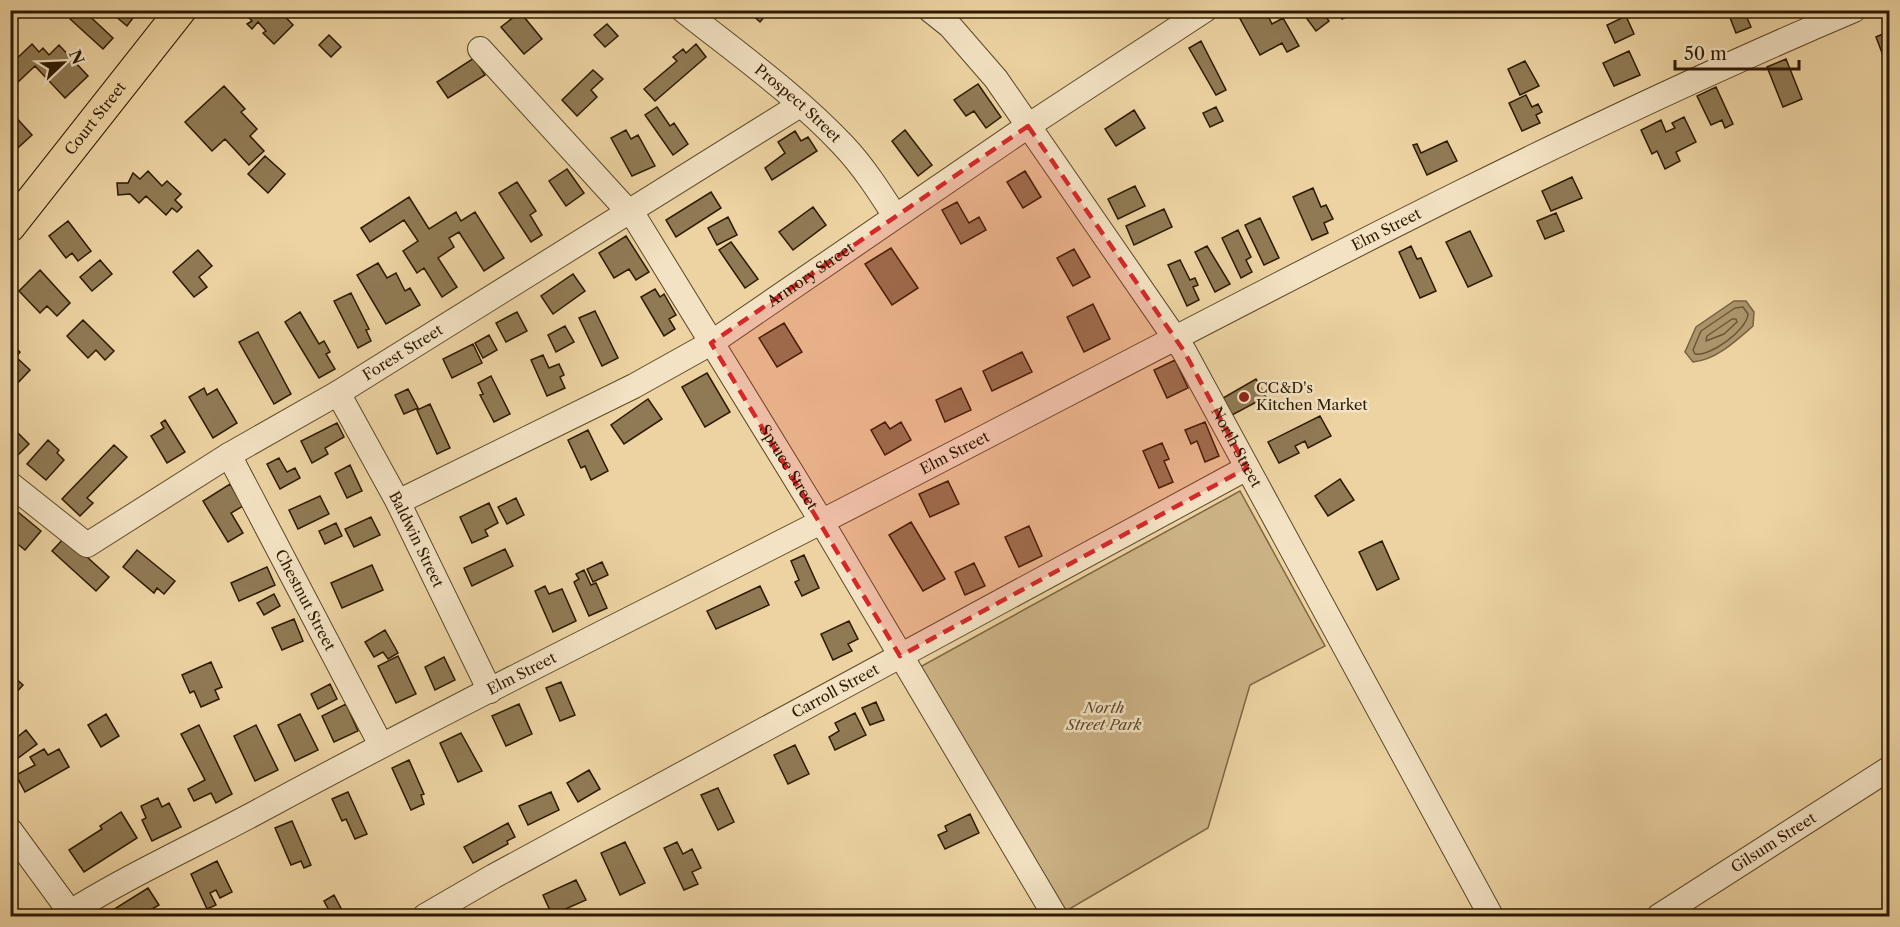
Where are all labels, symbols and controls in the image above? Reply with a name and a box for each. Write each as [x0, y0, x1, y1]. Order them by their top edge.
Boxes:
north arrow [33, 33, 93, 93]
scale bar [1675, 33, 1800, 71]
text: 50 m [1684, 43, 1727, 65]
text: N [65, 47, 89, 68]
street label: Prospect Street [751, 60, 846, 147]
street label: Court Street [60, 77, 130, 159]
street label: Elm Street [1348, 203, 1425, 255]
street label: Armory Street [762, 237, 858, 311]
street label: Forest Street [359, 320, 447, 384]
place label: CC&D's Kitchen Market [1256, 378, 1368, 414]
marker: CC&D's Kitchen Market [1237, 390, 1251, 404]
street label: North Street [1207, 403, 1267, 491]
street label: Spruce Street [755, 421, 823, 514]
street label: Elm Street [917, 426, 993, 478]
street label: Baldwin Street [385, 488, 448, 591]
street label: Chestnut Street [271, 546, 340, 654]
street label: Elm Street [484, 647, 560, 699]
street label: Carroll Street [788, 659, 883, 722]
park label: North Street Park [1065, 698, 1142, 734]
street label: Gilsum Street [1727, 808, 1820, 877]

